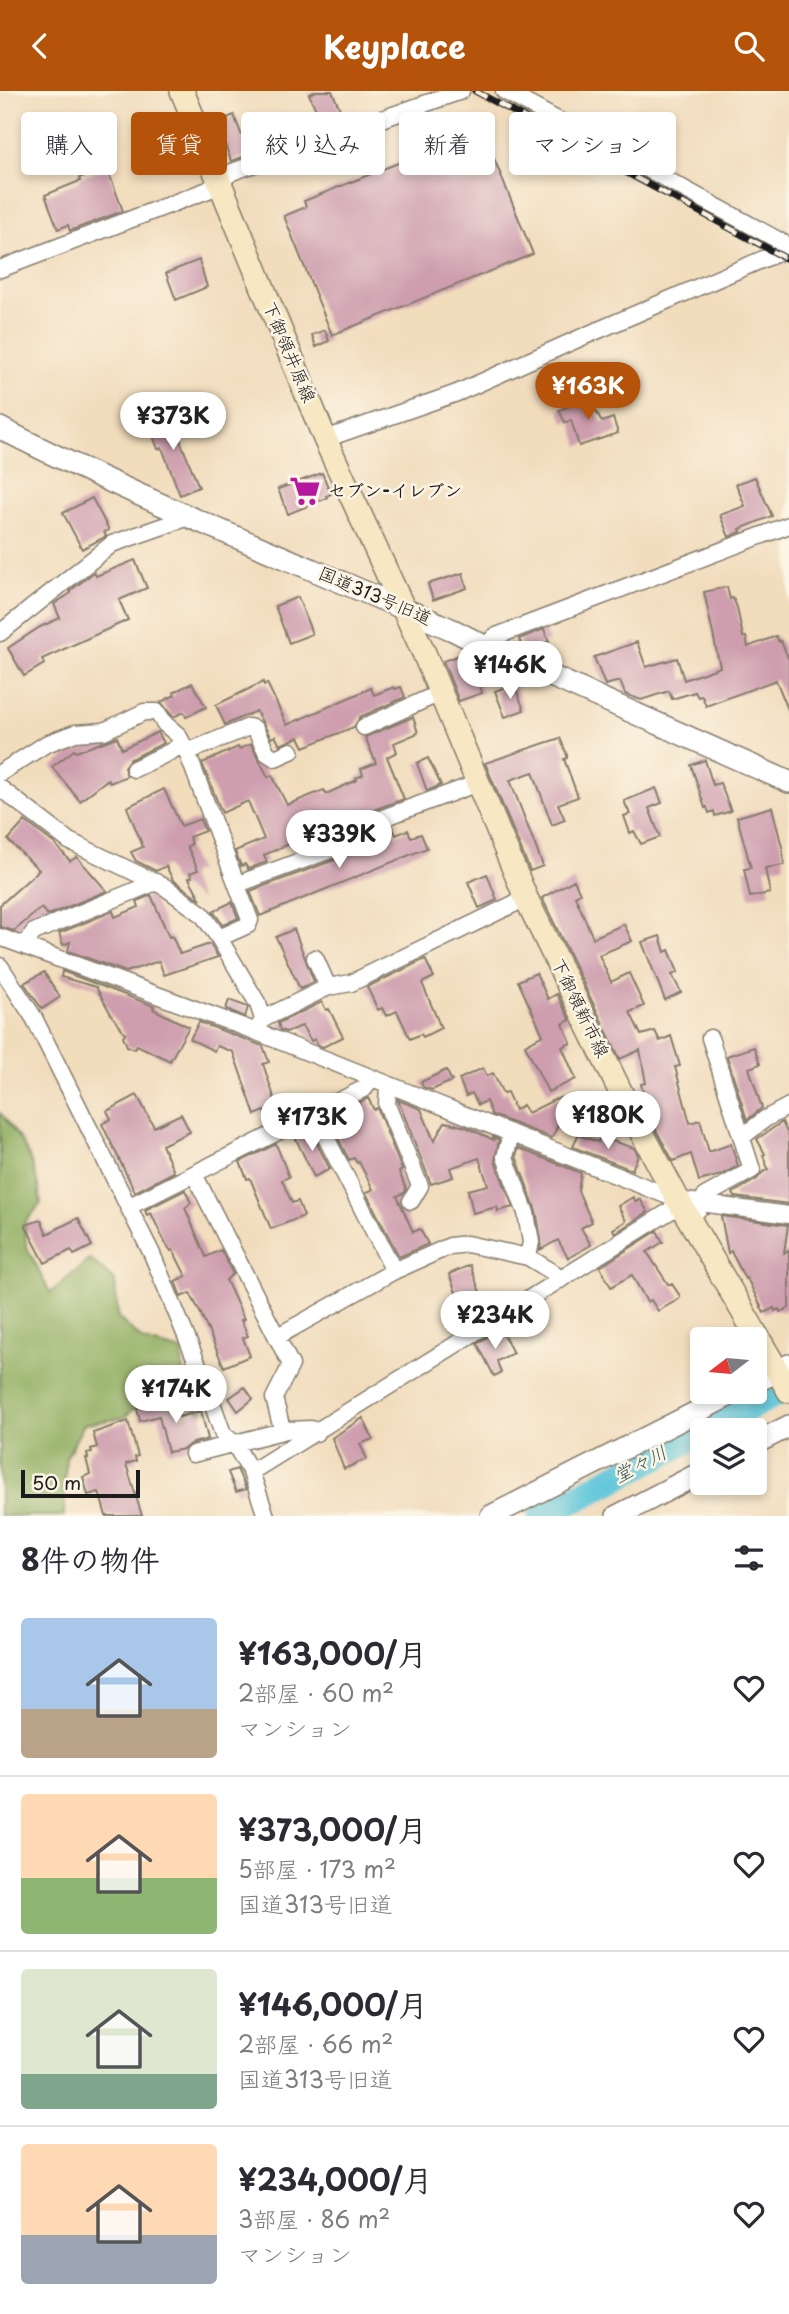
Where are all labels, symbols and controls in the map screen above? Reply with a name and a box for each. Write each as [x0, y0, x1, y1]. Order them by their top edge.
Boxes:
text: Keyplace [323, 22, 466, 70]
icon: back [21, 27, 59, 65]
icon: search [730, 27, 768, 65]
chip: 購入 [21, 112, 117, 175]
chip: 賃貸 [131, 112, 227, 175]
chip: 絞り込み [241, 112, 385, 175]
chip: 新着 [399, 112, 495, 175]
chip: マンション [509, 112, 676, 175]
street label: 下御領井原線 [257, 296, 324, 406]
pin: ¥163K [539, 363, 637, 422]
text: ¥163K [551, 367, 625, 402]
pin: ¥373K [124, 393, 222, 452]
text: ¥373K [136, 397, 210, 432]
supermarket icon: セブン-イレブン [288, 474, 322, 508]
place label: セブン-イレブン [328, 476, 462, 503]
street label: 国道313号旧道 [315, 559, 437, 631]
pin: ¥146K [461, 641, 559, 701]
text: ¥146K [473, 646, 547, 681]
pin: ¥339K [290, 811, 388, 870]
text: ¥339K [302, 815, 376, 850]
street label: 下御領新市線 [546, 953, 617, 1062]
pin: ¥180K [559, 1091, 657, 1151]
pin: ¥173K [263, 1093, 361, 1153]
text: ¥180K [571, 1096, 645, 1131]
text: ¥173K [277, 1098, 347, 1133]
pin: ¥234K [446, 1291, 544, 1351]
text: ¥234K [456, 1296, 534, 1331]
north arrow [690, 1327, 766, 1403]
map controls [690, 1327, 767, 1495]
pin: ¥174K [127, 1365, 225, 1425]
text: ¥174K [141, 1370, 211, 1405]
button: layers [690, 1418, 767, 1495]
water label: 堂々川 [608, 1437, 671, 1489]
scale bar [21, 1467, 140, 1499]
text: 50 m [32, 1468, 81, 1496]
text: 8件の物件 [21, 1536, 160, 1581]
icon: filters [730, 1539, 768, 1577]
text: ¥163,000/月 [238, 1630, 427, 1675]
icon: home [77, 1646, 161, 1730]
icon: heart [730, 1669, 768, 1707]
text: 2部屋 · 60 m² [238, 1675, 394, 1710]
text: マンション [238, 1710, 352, 1745]
text: ¥373,000/月 [238, 1806, 427, 1851]
icon: home [77, 1822, 161, 1906]
icon: heart [730, 1845, 768, 1883]
text: 5部屋 · 173 m² [238, 1851, 396, 1886]
text: 国道313号旧道 [238, 1886, 393, 1921]
text: ¥146,000/月 [238, 1981, 428, 2026]
icon: home [77, 1997, 161, 2081]
icon: heart [730, 2020, 768, 2058]
text: 2部屋 · 66 m² [238, 2026, 393, 2061]
text: 国道313号旧道 [238, 2061, 393, 2096]
text: ¥234,000/月 [238, 2156, 433, 2201]
icon: home [77, 2172, 161, 2256]
icon: heart [730, 2195, 768, 2233]
text: 3部屋 · 86 m² [238, 2201, 390, 2236]
text: マンション [238, 2236, 352, 2271]

